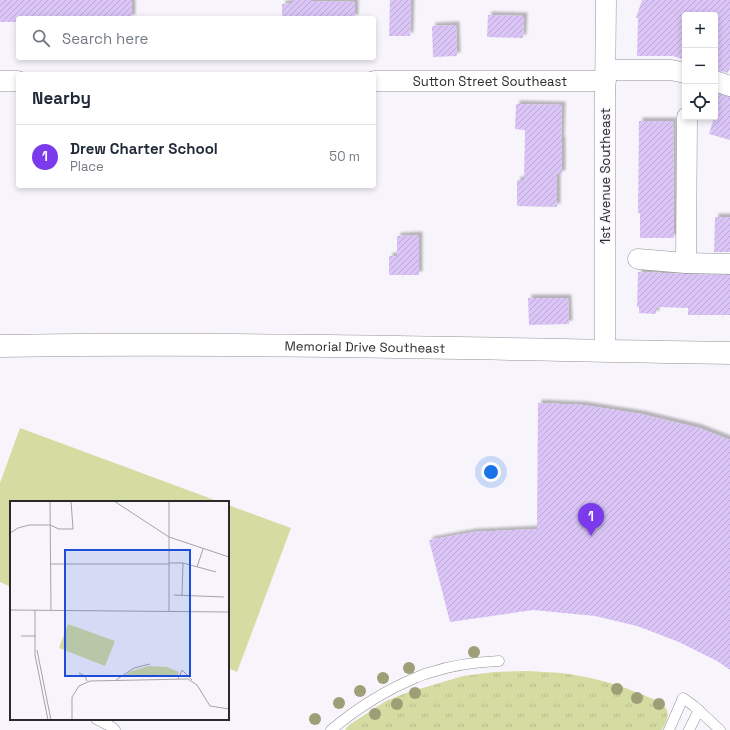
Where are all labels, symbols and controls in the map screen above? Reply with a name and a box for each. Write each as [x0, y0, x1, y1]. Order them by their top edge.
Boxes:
map controls [682, 12, 718, 120]
button: + [682, 12, 718, 48]
search box [16, 16, 376, 60]
icon: search [30, 27, 52, 49]
text: Search here [62, 29, 148, 48]
button: − [682, 48, 718, 84]
street label: Sutton Street Southeast [413, 73, 567, 90]
button: locate [682, 84, 718, 120]
text: Nearby [32, 87, 91, 109]
street label: 1st Avenue Southeast [597, 108, 614, 244]
text: Drew Charter School [70, 139, 218, 158]
text: 1 [42, 148, 48, 165]
text: 50 m [329, 148, 360, 165]
text: Place [70, 158, 104, 175]
street label: Memorial Drive Southeast [285, 338, 445, 357]
your location [481, 462, 501, 482]
inset map [10, 501, 229, 720]
pin: 1 [578, 503, 604, 536]

